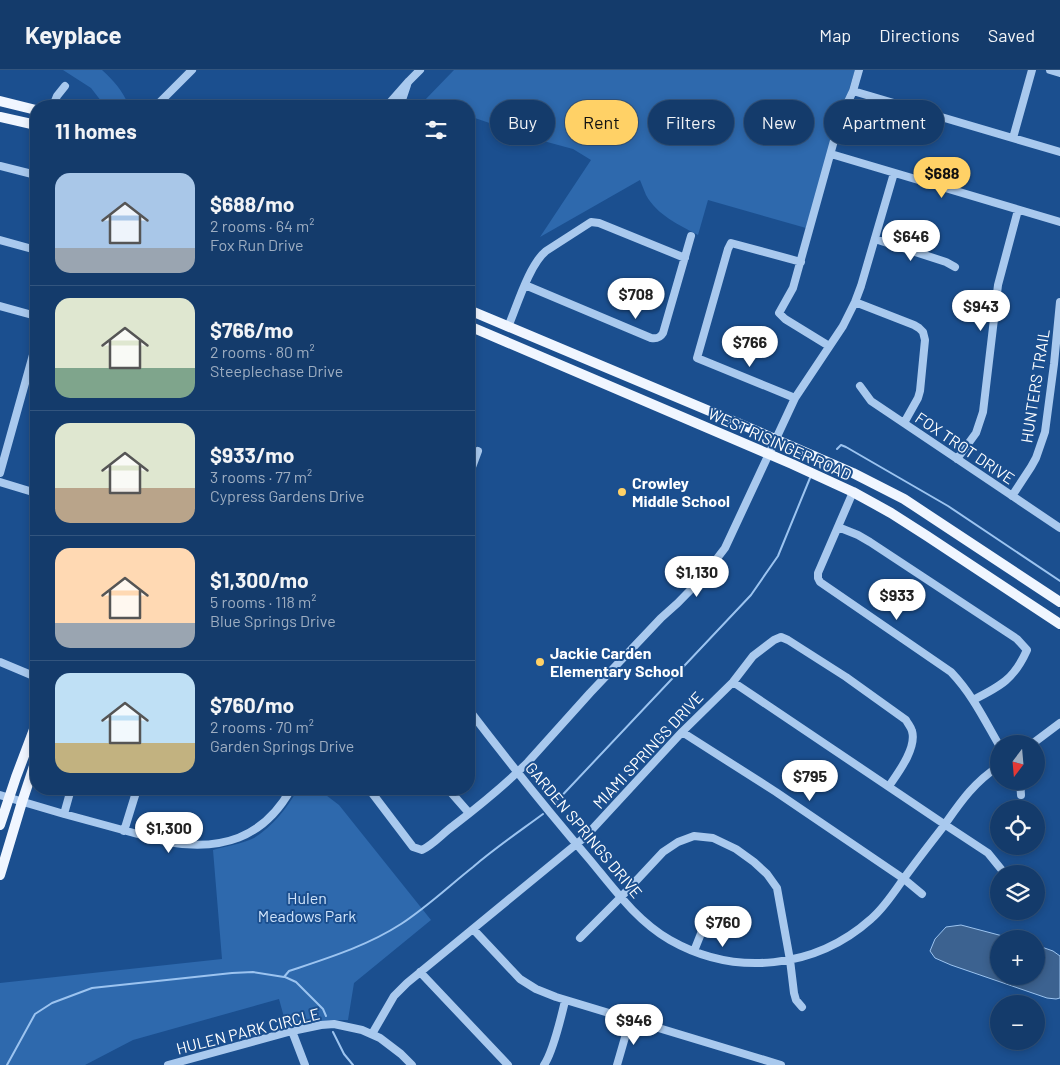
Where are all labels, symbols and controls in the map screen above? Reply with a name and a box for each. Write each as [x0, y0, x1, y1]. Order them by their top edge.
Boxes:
text: Keyplace [25, 20, 122, 49]
text: Map [819, 24, 851, 46]
text: Directions [879, 24, 960, 46]
text: Saved [988, 24, 1035, 46]
chip: Buy [490, 100, 555, 145]
chip: Rent [565, 100, 638, 145]
chip: Filters [648, 100, 734, 145]
chip: New [744, 100, 814, 145]
chip: Apartment [824, 100, 944, 145]
icon: filters [422, 116, 450, 144]
text: 11 homes [55, 118, 137, 143]
pin: $688 [912, 156, 972, 199]
text: $688 [924, 163, 960, 182]
text: $688/mo [210, 191, 295, 216]
icon: home [95, 193, 155, 253]
text: 2 rooms · 64 m² [210, 216, 314, 235]
pin: $646 [881, 220, 941, 262]
text: $646 [893, 226, 929, 245]
text: Fox Run Drive [210, 235, 304, 254]
pin: $708 [606, 278, 666, 320]
text: $708 [619, 284, 653, 303]
pin: $943 [951, 290, 1011, 332]
text: $943 [963, 296, 999, 315]
text: $766/mo [210, 317, 293, 342]
icon: home [95, 318, 155, 378]
pin: $766 [720, 326, 780, 368]
street label: HUNTERS TRAIL [1016, 328, 1053, 444]
text: $766 [733, 332, 767, 351]
text: 2 rooms · 80 m² [210, 342, 315, 361]
text: Steeplechase Drive [210, 361, 343, 380]
street label: WEST RISINGER ROAD [706, 403, 855, 484]
street label: FOX TROT DRIVE [912, 407, 1018, 488]
text: $933/mo [210, 442, 294, 467]
icon: home [95, 443, 155, 503]
text: 3 rooms · 77 m² [210, 467, 312, 486]
place label: Crowley Middle School [632, 473, 730, 510]
text: Cypress Gardens Drive [210, 486, 364, 505]
marker: Crowley Middle School [616, 486, 628, 498]
pin: $1,130 [656, 556, 738, 598]
text: $1,130 [676, 562, 718, 581]
text: $1,300/mo [210, 567, 309, 592]
icon: home [95, 568, 155, 628]
pin: $933 [867, 578, 927, 621]
text: $933 [880, 585, 914, 604]
text: 5 rooms · 118 m² [210, 592, 317, 611]
text: Blue Springs Drive [210, 611, 336, 630]
place label: Jackie Carden Elementary School [550, 643, 684, 680]
marker: Jackie Carden Elementary School [534, 656, 546, 668]
street label: MIAMI SPRINGS DRIVE [589, 687, 707, 812]
text: $760/mo [210, 692, 294, 717]
icon: home [95, 693, 155, 753]
text: 2 rooms · 70 m² [210, 717, 314, 736]
north arrow [990, 735, 1045, 790]
map controls [990, 735, 1045, 1050]
text: Garden Springs Drive [210, 736, 354, 755]
street label: GARDEN SPRINGS DRIVE [522, 758, 647, 901]
pin: $795 [780, 760, 840, 802]
text: $795 [793, 766, 827, 785]
button: locate [990, 800, 1045, 855]
pin: $1,300 [128, 812, 210, 854]
text: $1,300 [146, 818, 192, 837]
button: layers [990, 865, 1045, 920]
park label: Hulen Meadows Park [258, 888, 356, 925]
pin: $760 [693, 906, 753, 948]
text: $760 [706, 912, 740, 931]
button: + [990, 930, 1045, 985]
button: − [990, 995, 1045, 1050]
street label: HULEN PARK CIRCLE [174, 1003, 322, 1058]
pin: $946 [604, 1004, 664, 1046]
text: $946 [616, 1010, 652, 1029]

